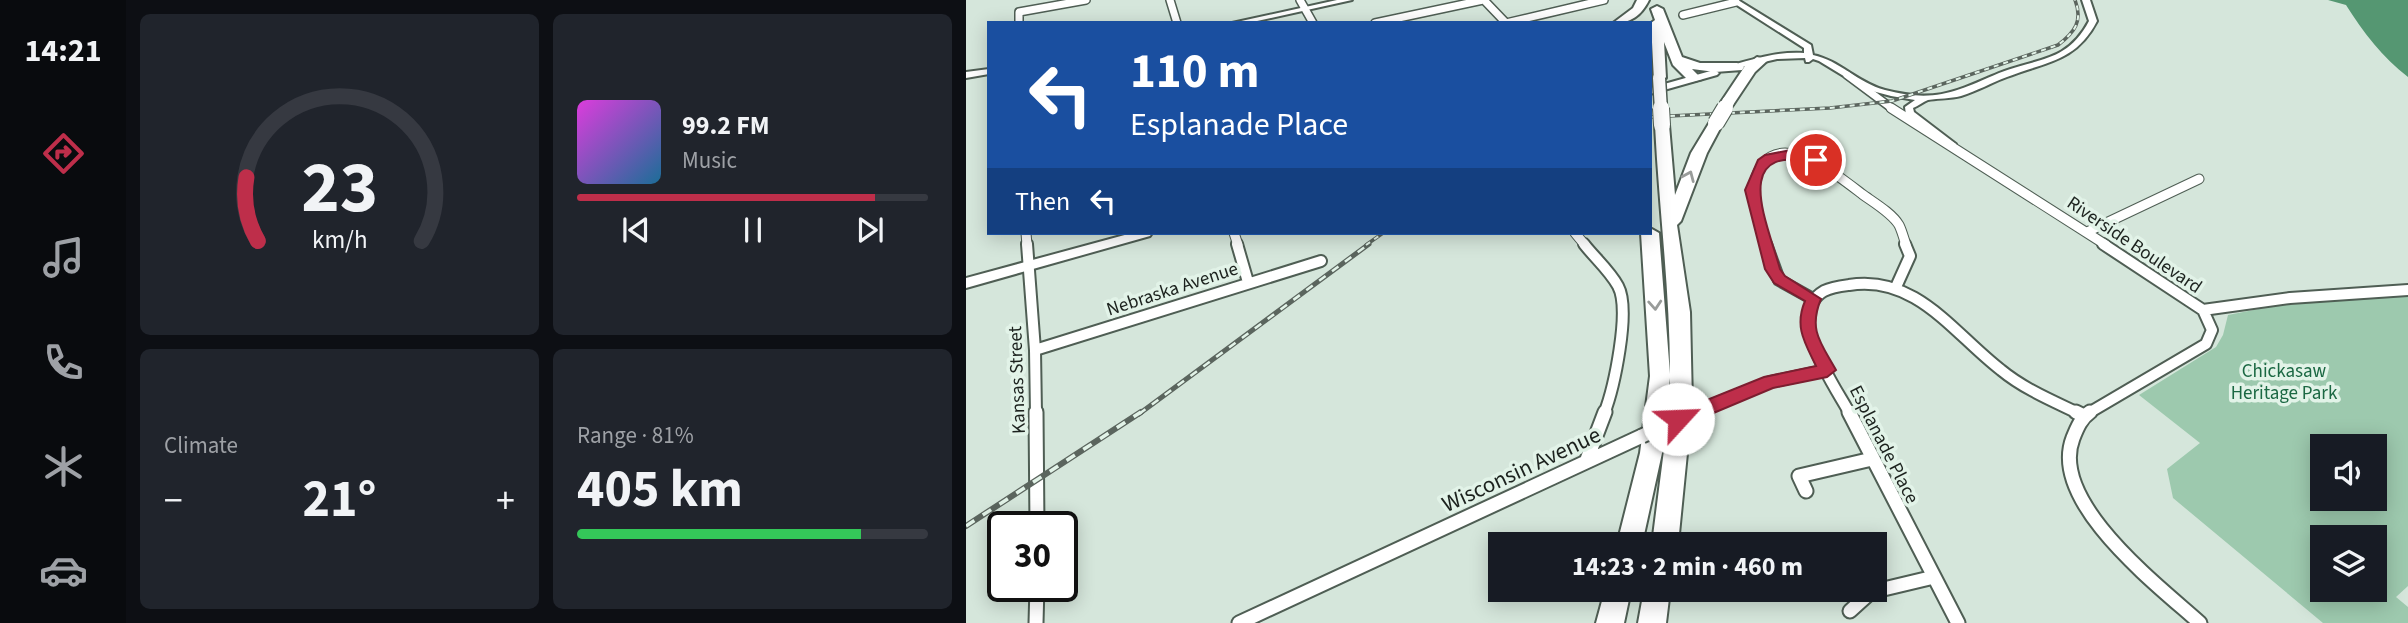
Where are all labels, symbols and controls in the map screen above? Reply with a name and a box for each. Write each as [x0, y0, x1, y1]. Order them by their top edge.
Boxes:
text: 14:21 [24, 28, 102, 74]
text: 110 m [1130, 37, 1259, 107]
icon: left [1015, 49, 1106, 140]
text: Esplanade Place [1130, 102, 1348, 148]
text: 99.2 FM [682, 107, 770, 144]
icon: directions [39, 129, 88, 178]
pin [1786, 130, 1846, 190]
text: 23 [301, 136, 378, 240]
icon: arrive [1797, 141, 1835, 179]
text: Music [682, 144, 737, 177]
one-way arrow [1681, 170, 1695, 182]
icon: left [1084, 182, 1122, 220]
text: Then [1015, 183, 1070, 220]
street label: Riverside Boulevard [2061, 190, 2207, 301]
icon: previous [617, 211, 655, 249]
icon: pause [734, 211, 772, 249]
icon: next [851, 211, 889, 249]
text: km/h [312, 222, 367, 258]
icon: music [39, 233, 88, 282]
street label: Nebraska Avenue [1103, 255, 1242, 323]
one-way arrow [1647, 300, 1662, 311]
street label: Kansas Street [1002, 325, 1033, 434]
icon: phone [39, 338, 88, 387]
park label: Chickasaw Heritage Park [2231, 358, 2338, 407]
street label: Esplanade Place [1842, 381, 1925, 509]
position arrow [1641, 382, 1715, 456]
street label: Wisconsin Avenue [1436, 418, 1606, 521]
text: Range · 81% [577, 419, 694, 452]
text: Climate [164, 429, 238, 462]
map controls [2310, 434, 2387, 602]
button: sound [2310, 434, 2387, 511]
icon: climate [39, 442, 88, 491]
text: 405 km [577, 453, 743, 527]
text: 21° [303, 463, 376, 537]
text: − [164, 474, 183, 528]
text: + [496, 474, 515, 528]
speed limit sign: 30 [987, 511, 1078, 602]
button: layers [2310, 525, 2387, 602]
icon: car [39, 546, 88, 595]
text: 14:23 · 2 min · 460 m [1572, 548, 1803, 585]

